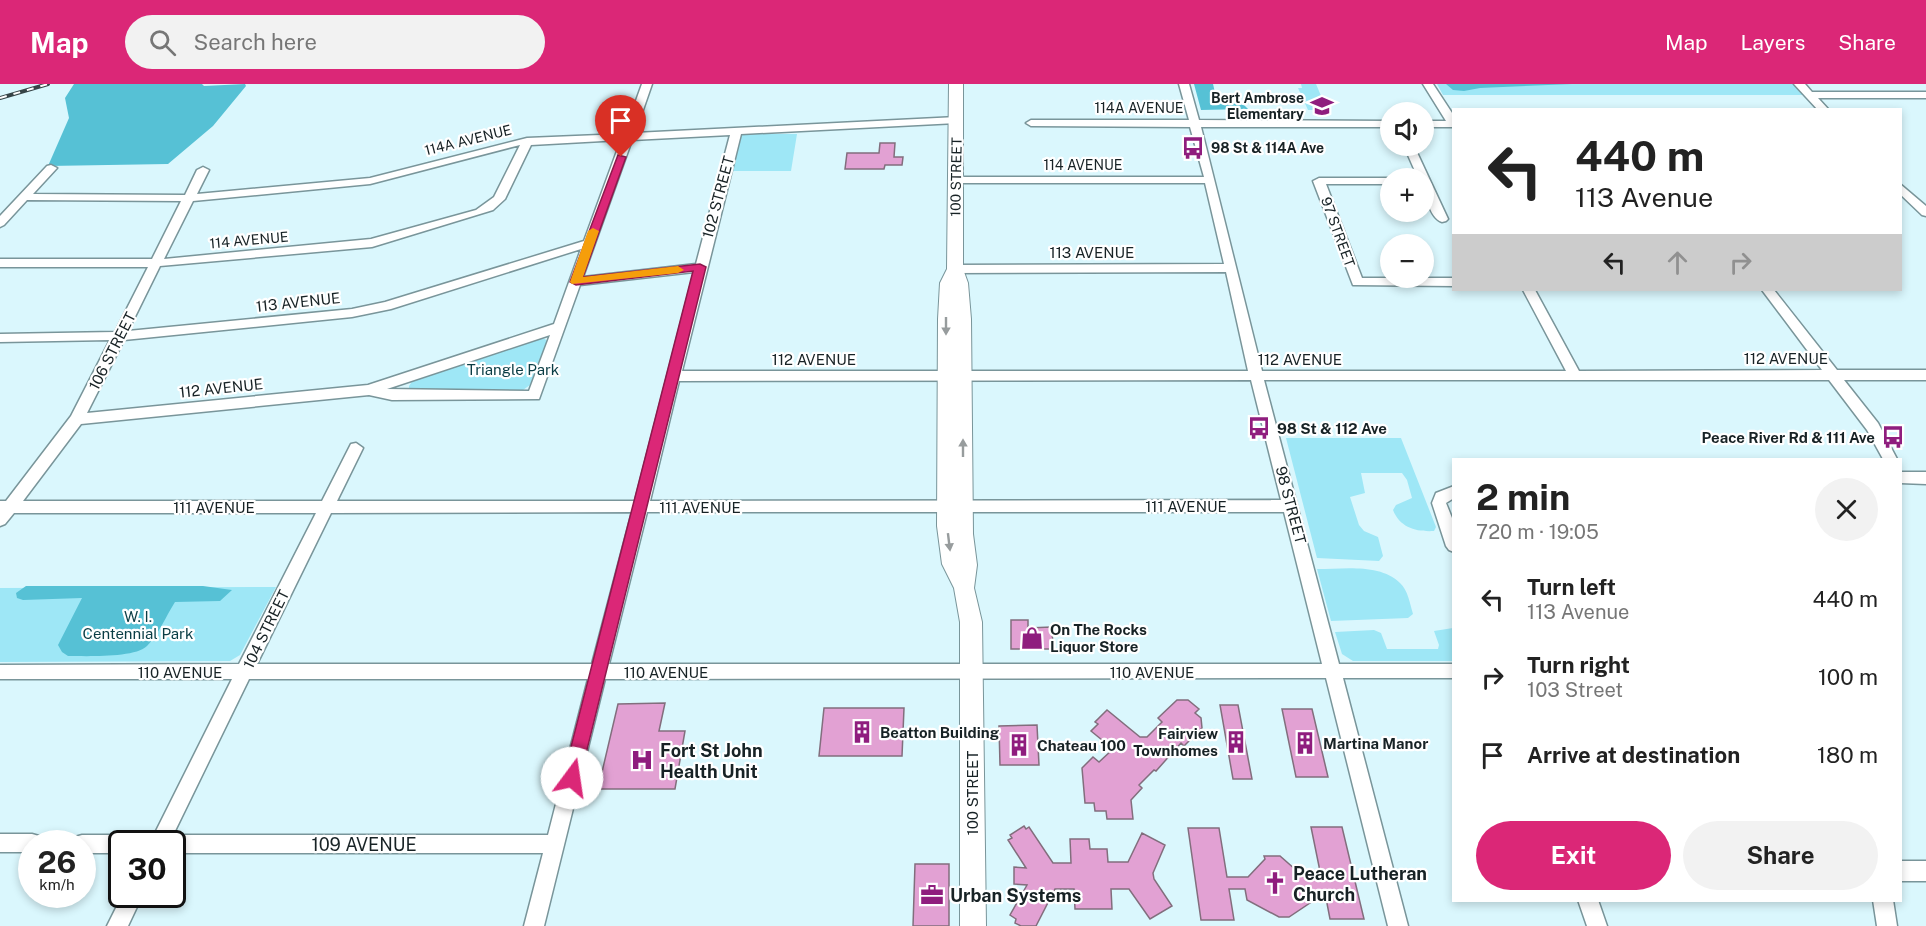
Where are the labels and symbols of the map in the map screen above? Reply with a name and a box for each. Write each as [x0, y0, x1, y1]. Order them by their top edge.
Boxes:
place label: Bert Ambrose Elementary [1211, 90, 1304, 122]
school or university icon: Bert Ambrose Elementary [1309, 93, 1335, 119]
pin [595, 95, 646, 157]
street label: 114A AVENUE [1094, 100, 1184, 116]
street label: 114A AVENUE [423, 121, 513, 159]
bus stop icon: 98 St & 114A Ave [1180, 135, 1206, 161]
street label: 100 STREET [947, 137, 965, 217]
place label: 98 St & 114A Ave [1211, 140, 1324, 156]
street label: 102 STREET [699, 154, 737, 240]
street label: 114 AVENUE [1043, 157, 1123, 173]
street label: 97 STREET [1318, 195, 1358, 269]
street label: 114 AVENUE [209, 229, 289, 251]
street label: 113 AVENUE [1050, 244, 1134, 261]
street label: 113 AVENUE [255, 289, 341, 315]
street label: 106 STREET [85, 309, 139, 393]
one-way arrow [941, 317, 951, 336]
street label: 112 AVENUE [1744, 350, 1828, 367]
street label: 112 AVENUE [772, 351, 856, 368]
street label: 112 AVENUE [1258, 351, 1342, 368]
park label: Triangle Park [467, 361, 559, 378]
street label: 112 AVENUE [178, 375, 264, 401]
bus stop icon: 98 St & 112 Ave [1246, 415, 1272, 441]
place label: 98 St & 112 Ave [1277, 420, 1387, 437]
bus stop icon: Peace River Rd & 111 Ave [1880, 424, 1906, 450]
place label: Peace River Rd & 111 Ave [1702, 429, 1875, 446]
one-way arrow [958, 439, 968, 458]
street label: 98 STREET [1273, 464, 1310, 546]
street label: 111 AVENUE [1145, 498, 1227, 515]
street label: 111 AVENUE [173, 499, 255, 516]
street label: 111 AVENUE [659, 499, 741, 516]
one-way arrow [944, 533, 954, 552]
street label: 104 STREET [240, 587, 292, 671]
park label: W. I. Centennial Park [83, 608, 193, 642]
place label: On The Rocks Liquor Store [1050, 621, 1147, 655]
shop icon: On The Rocks Liquor Store [1019, 625, 1045, 651]
street label: 110 AVENUE [138, 664, 222, 681]
street label: 110 AVENUE [624, 664, 708, 681]
street label: 110 AVENUE [1110, 664, 1194, 681]
building icon: Beatton Building [849, 719, 875, 745]
place label: Beatton Building [880, 724, 1000, 741]
place label: Fairview Townhomes [1133, 725, 1218, 759]
building icon: Fairview Townhomes [1223, 729, 1249, 755]
building icon: Martina Manor [1292, 730, 1318, 756]
building icon: Chateau 100 [1006, 732, 1032, 758]
place label: Martina Manor [1323, 735, 1428, 752]
place label: Chateau 100 [1037, 737, 1126, 754]
place label: Fort St John Health Unit [660, 740, 763, 782]
position arrow [540, 746, 604, 810]
hospital icon: Fort St John Health Unit [629, 747, 655, 773]
street label: 100 STREET [964, 751, 981, 835]
speed limit sign: 30 [108, 830, 186, 908]
street label: 109 AVENUE [311, 834, 417, 855]
place label: Peace Lutheran Church [1293, 863, 1427, 905]
church icon: Peace Lutheran Church [1262, 870, 1288, 896]
office icon: Urban Systems [919, 882, 945, 908]
place label: Urban Systems [950, 885, 1081, 906]

